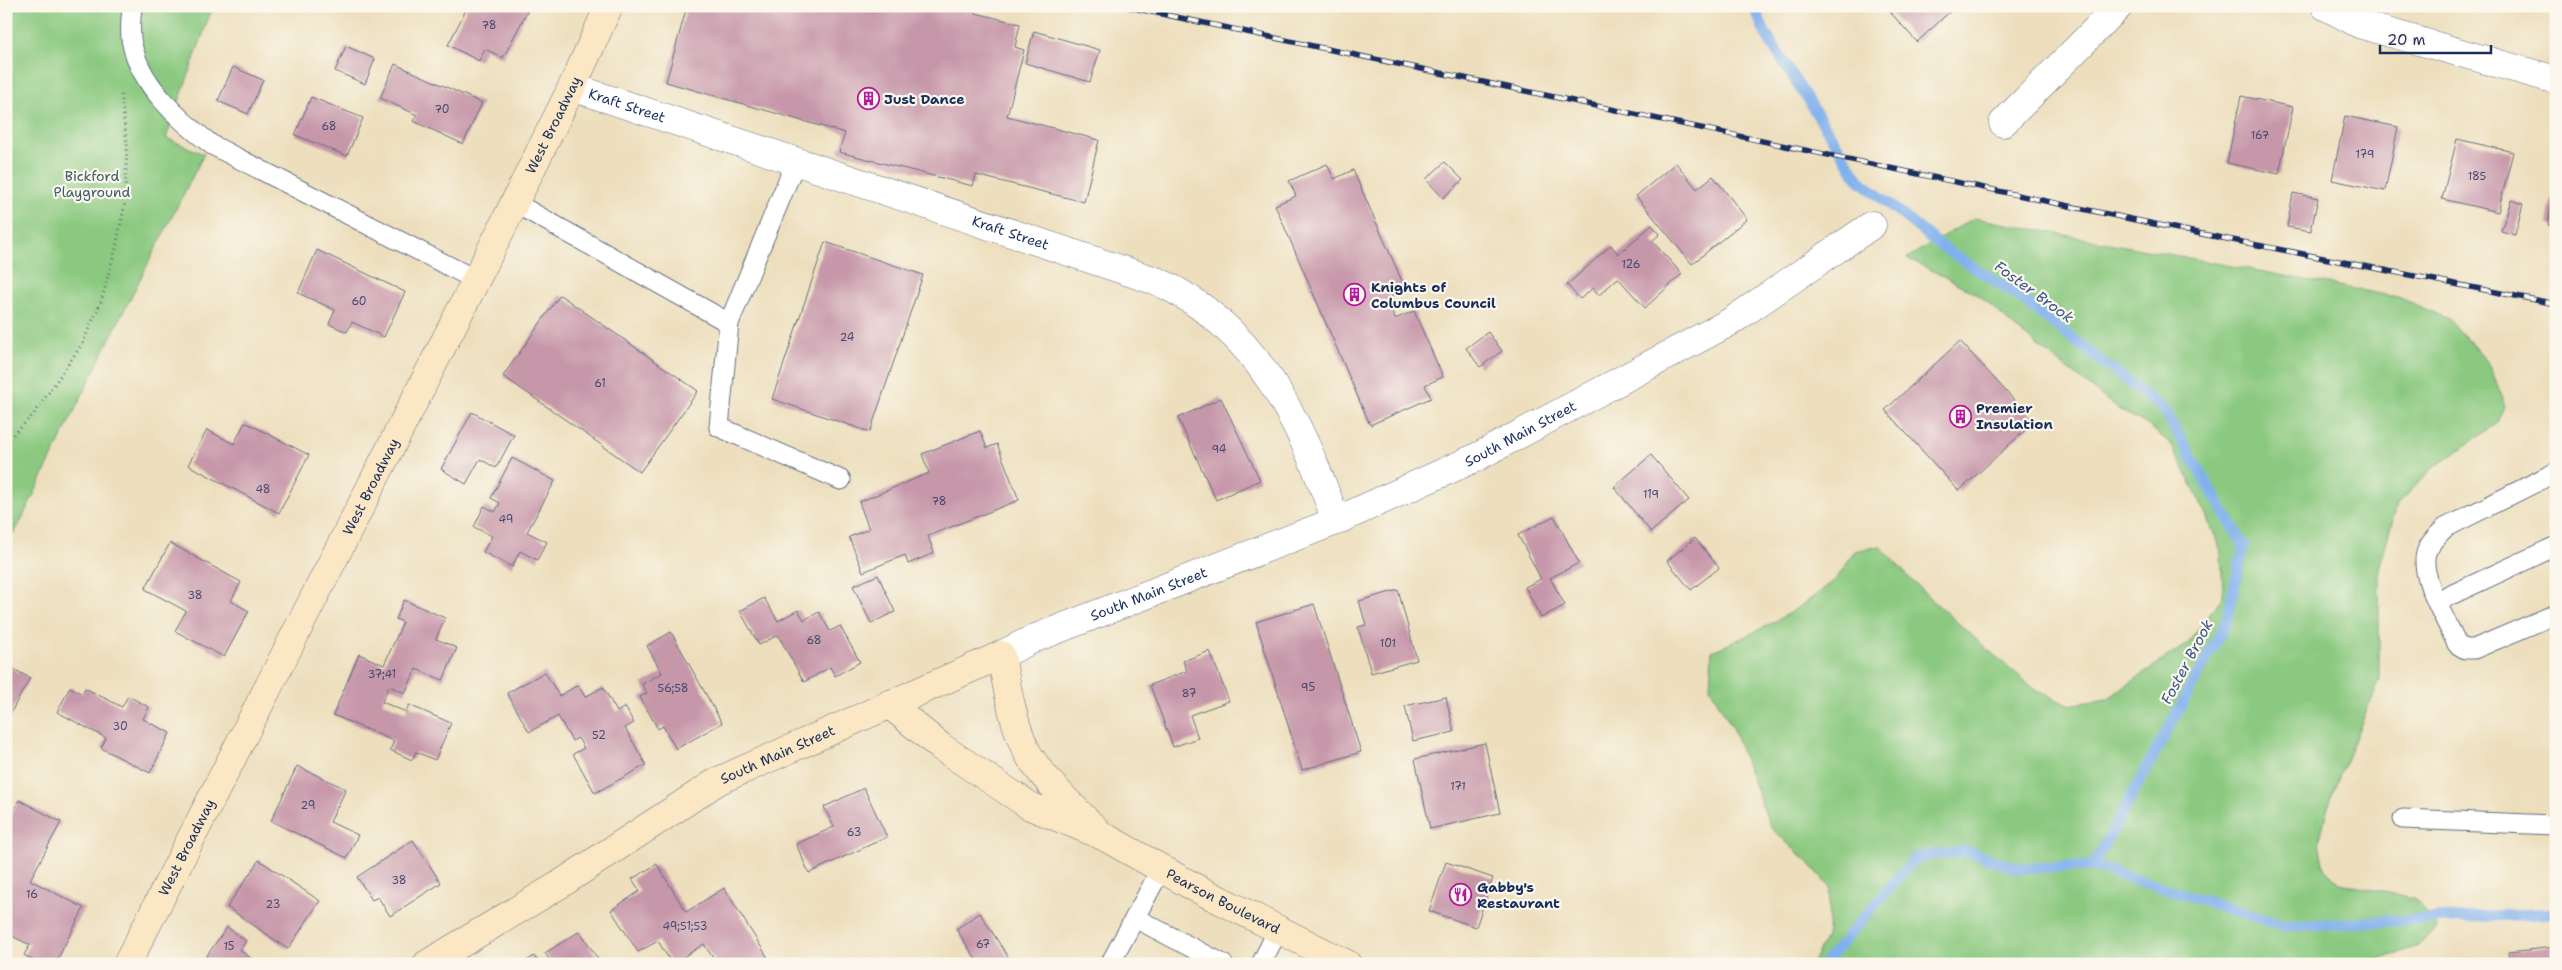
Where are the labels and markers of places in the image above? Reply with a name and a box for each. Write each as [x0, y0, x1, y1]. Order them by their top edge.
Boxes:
building icon: Just Dance [856, 87, 880, 111]
place label: Just Dance [884, 90, 965, 108]
place label: Knights of Columbus Council [1371, 278, 1496, 312]
building icon: Knights of Columbus Council [1343, 283, 1367, 307]
place label: Premier Insulation [1976, 399, 2053, 433]
building icon: Premier Insulation [1948, 404, 1972, 428]
place label: Gabby's Restaurant [1477, 878, 1560, 912]
restaurant icon: Gabby's Restaurant [1449, 883, 1473, 907]

